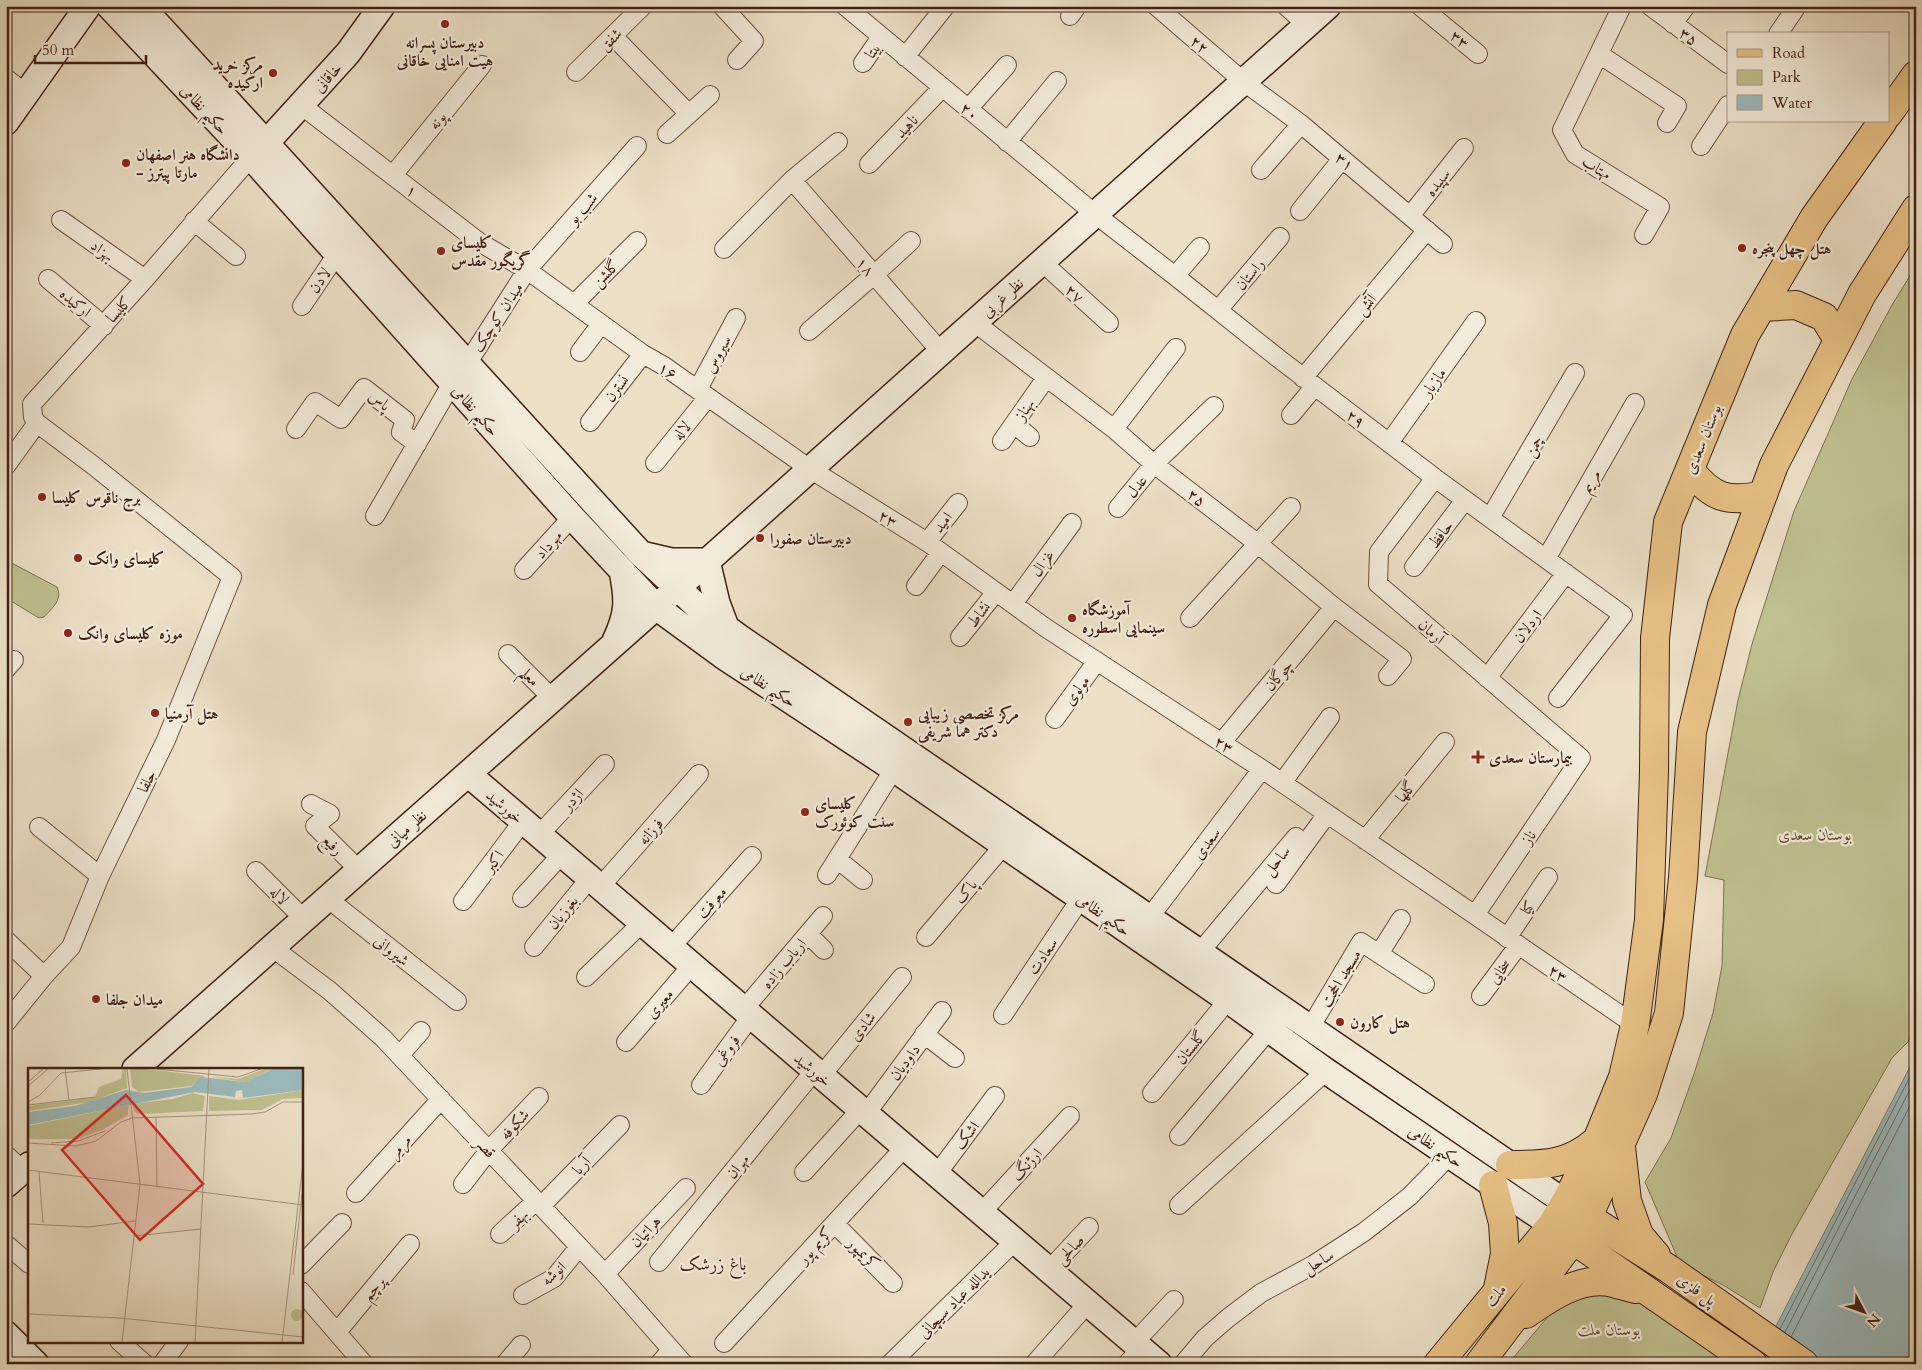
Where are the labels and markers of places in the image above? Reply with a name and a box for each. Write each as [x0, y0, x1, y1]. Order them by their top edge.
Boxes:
marker: دبیرستان پسرانه هیت امنایی خاقانی [439, 18, 451, 30]
place label: دبیرستان پسرانه هیت امنایی خاقانی [396, 32, 493, 72]
place label: مرکز خرید ارکیده [213, 54, 263, 94]
marker: مرکز خرید ارکیده [267, 67, 279, 79]
place label: دانشگاه هنر اصفهان - مارتا پیترز [136, 144, 240, 185]
marker: دانشگاه هنر اصفهان - مارتا پیترز [120, 157, 132, 169]
place label: کلیسای گریگور مقدس [451, 232, 531, 272]
place label: هتل چهل پنجره [1752, 238, 1831, 260]
marker: هتل چهل پنجره [1736, 242, 1748, 254]
marker: کلیسای گریگور مقدس [435, 245, 447, 257]
place label: برج ناقوس کلیسا [52, 487, 141, 512]
marker: برج ناقوس کلیسا [36, 491, 48, 503]
place label: دبیرستان صفورا [770, 528, 852, 550]
marker: دبیرستان صفورا [754, 532, 766, 544]
place label: کلیسای وانک [88, 548, 165, 570]
marker: کلیسای وانک [72, 552, 84, 564]
place label: آموزشگاه سینمایی اسطوره [1082, 599, 1165, 639]
marker: آموزشگاه سینمایی اسطوره [1066, 612, 1078, 624]
place label: موزه کلیسای وانک [78, 623, 183, 645]
marker: موزه کلیسای وانک [62, 627, 74, 639]
place label: هتل آرمنیا [165, 703, 218, 725]
place label: مرکز تخصصی زیبایی دکتر هما شریفی [917, 703, 1019, 743]
marker: هتل آرمنیا [149, 707, 161, 719]
marker: مرکز تخصصی زیبایی دکتر هما شریفی [902, 716, 914, 728]
place label: بیمارستان سعدی [1489, 747, 1573, 769]
marker: بیمارستان سعدی [1471, 750, 1485, 764]
place label: کلیسای سنت کوئورک [815, 793, 894, 833]
marker: کلیسای سنت کوئورک [799, 806, 811, 818]
place label: میدان جلفا [106, 989, 163, 1011]
marker: میدان جلفا [90, 993, 102, 1005]
place label: هتل کارون [1350, 1012, 1410, 1034]
marker: هتل کارون [1334, 1016, 1346, 1028]

